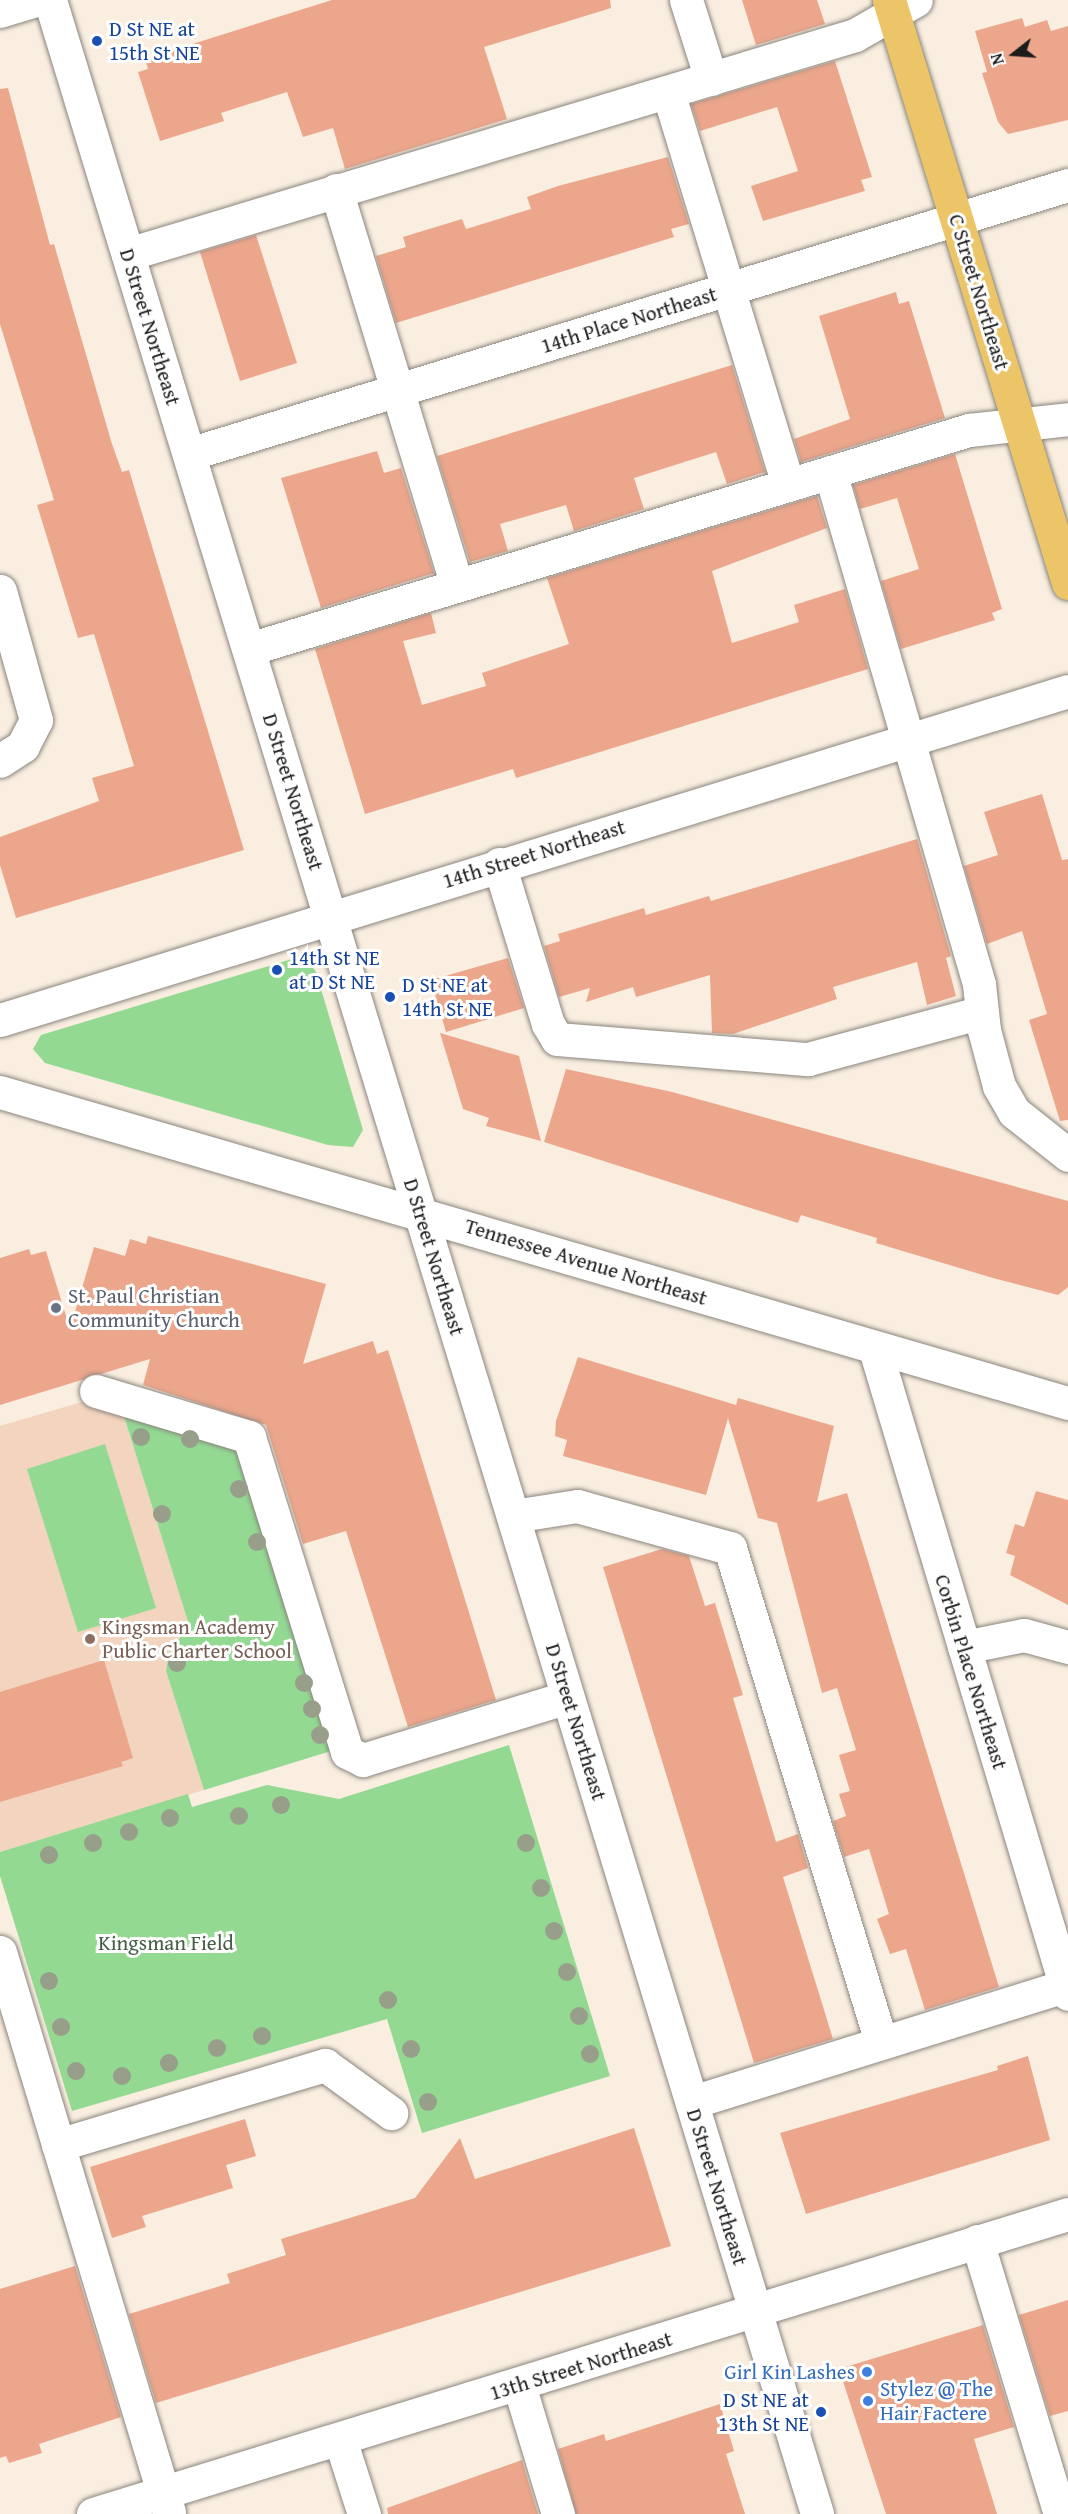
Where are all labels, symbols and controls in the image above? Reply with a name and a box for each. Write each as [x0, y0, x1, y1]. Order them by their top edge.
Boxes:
place label: D St NE at 15th St NE [109, 16, 200, 66]
north arrow [984, 24, 1044, 84]
marker: D St NE at 15th St NE [90, 34, 104, 48]
text: N [984, 51, 1010, 68]
street label: C Street Northeast [943, 211, 1015, 373]
street label: D Street Northeast [114, 245, 186, 409]
street label: 14th Place Northeast [538, 281, 720, 359]
street label: D Street Northeast [257, 710, 329, 874]
street label: 14th Street Northeast [440, 814, 628, 894]
place label: 14th St NE at D St NE [289, 945, 380, 995]
marker: 14th St NE at D St NE [270, 963, 284, 977]
place label: D St NE at 14th St NE [402, 972, 493, 1022]
marker: D St NE at 14th St NE [383, 990, 397, 1004]
street label: D Street Northeast [398, 1175, 470, 1339]
street label: Tennessee Avenue Northeast [462, 1213, 710, 1311]
place label: St. Paul Christian Community Church [68, 1283, 240, 1333]
marker: St. Paul Christian Community Church [49, 1301, 63, 1315]
street label: Corbin Place Northeast [929, 1571, 1013, 1773]
place label: Kingsman Academy Public Charter School [102, 1614, 292, 1664]
marker: Kingsman Academy Public Charter School [83, 1632, 97, 1646]
street label: D Street Northeast [540, 1640, 612, 1804]
park label: Kingsman Field [98, 1930, 234, 1956]
street label: D Street Northeast [681, 2105, 753, 2269]
street label: 13th Street Northeast [487, 2326, 675, 2406]
place label: Girl Kin Lashes [724, 2359, 855, 2385]
marker: Girl Kin Lashes [860, 2365, 874, 2379]
place label: Stylez @ The Hair Factere [880, 2376, 993, 2426]
place label: D St NE at 13th St NE [718, 2387, 809, 2437]
marker: Stylez @ The Hair Factere [861, 2394, 875, 2408]
marker: D St NE at 13th St NE [814, 2405, 828, 2419]

